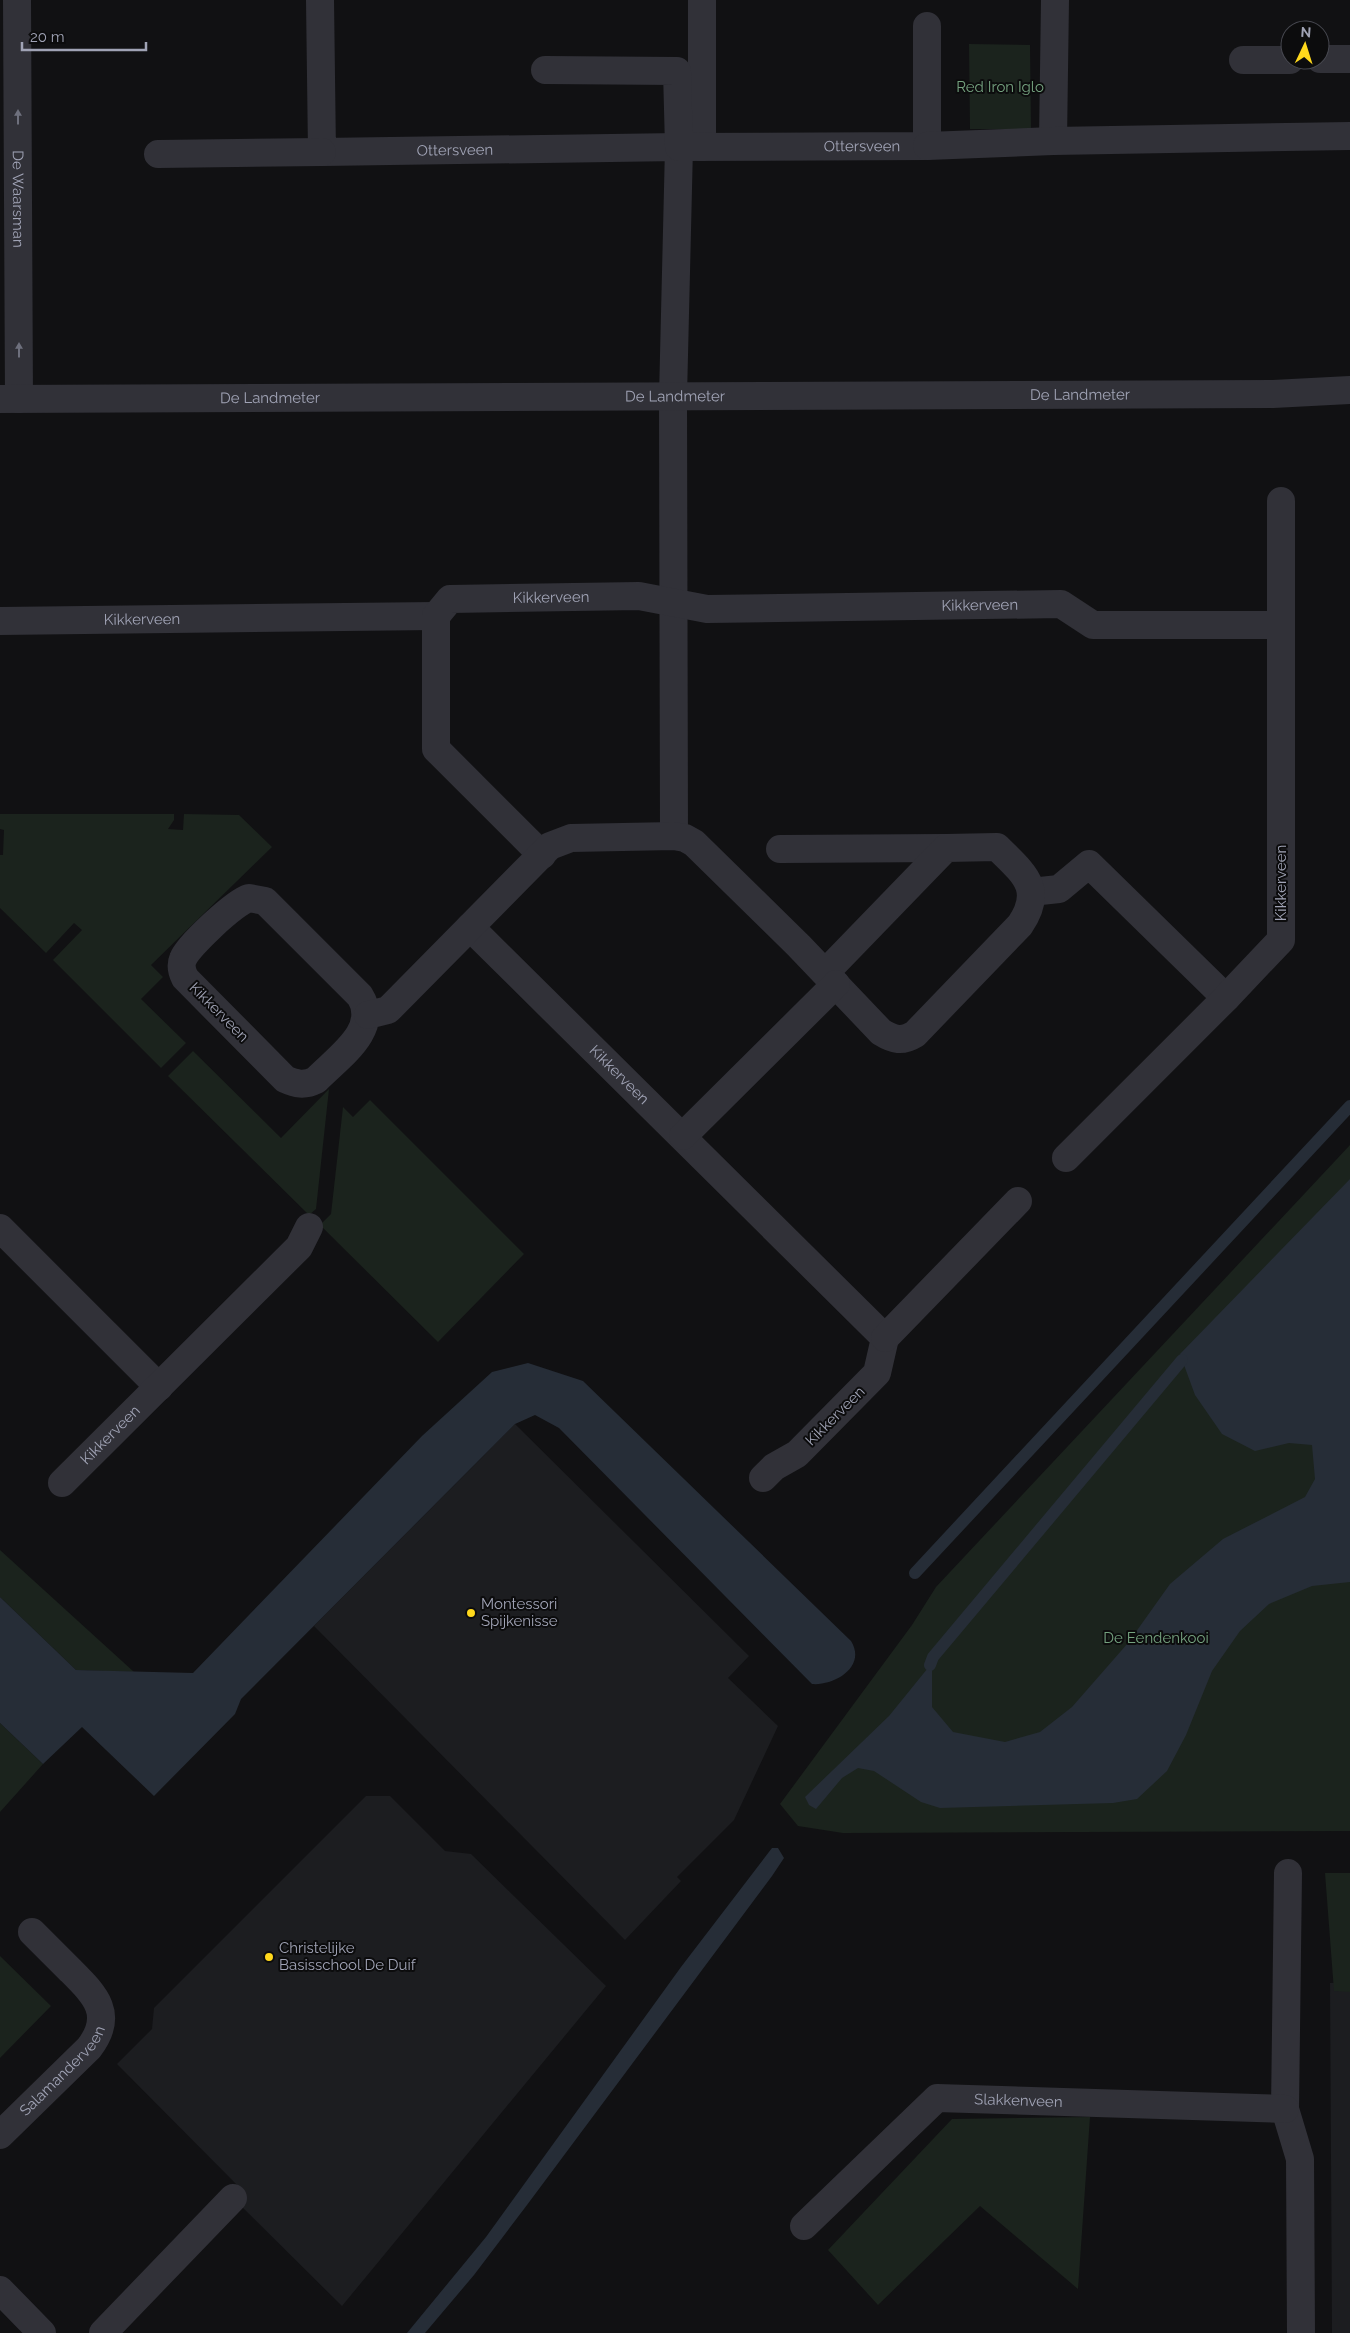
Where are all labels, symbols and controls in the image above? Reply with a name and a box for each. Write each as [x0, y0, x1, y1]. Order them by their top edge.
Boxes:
scale bar [22, 20, 146, 52]
north arrow [1280, 20, 1330, 70]
text: N [1300, 24, 1312, 40]
text: 20 m [30, 28, 65, 46]
park label: Red Iron Iglo [956, 78, 1044, 96]
one-way arrow [14, 109, 22, 125]
street label: Ottersveen [824, 137, 900, 155]
street label: Ottersveen [417, 141, 493, 160]
street label: De Waarsman [9, 150, 27, 248]
one-way arrow [15, 342, 23, 358]
street label: De Landmeter [1030, 386, 1131, 404]
street label: De Landmeter [625, 387, 726, 406]
street label: De Landmeter [220, 389, 321, 407]
street label: Kikkerveen [513, 588, 590, 607]
street label: Kikkerveen [941, 596, 1018, 615]
street label: Kikkerveen [104, 610, 180, 629]
street label: Kikkerveen [1272, 845, 1290, 921]
street label: Kikkerveen [186, 979, 252, 1045]
street label: Kikkerveen [586, 1041, 653, 1108]
street label: Kikkerveen [802, 1383, 868, 1449]
street label: Kikkerveen [77, 1402, 144, 1468]
place label: Montessori Spijkenisse [481, 1595, 558, 1630]
marker: Montessori Spijkenisse [465, 1607, 477, 1619]
park label: De Eendenkooi [1103, 1629, 1209, 1647]
place label: Christelijke Basisschool De Duif [279, 1939, 417, 1974]
marker: Christelijke Basisschool De Duif [263, 1951, 275, 1963]
street label: Salamanderveen [16, 2023, 109, 2120]
street label: Slakkenveen [974, 2090, 1063, 2111]

